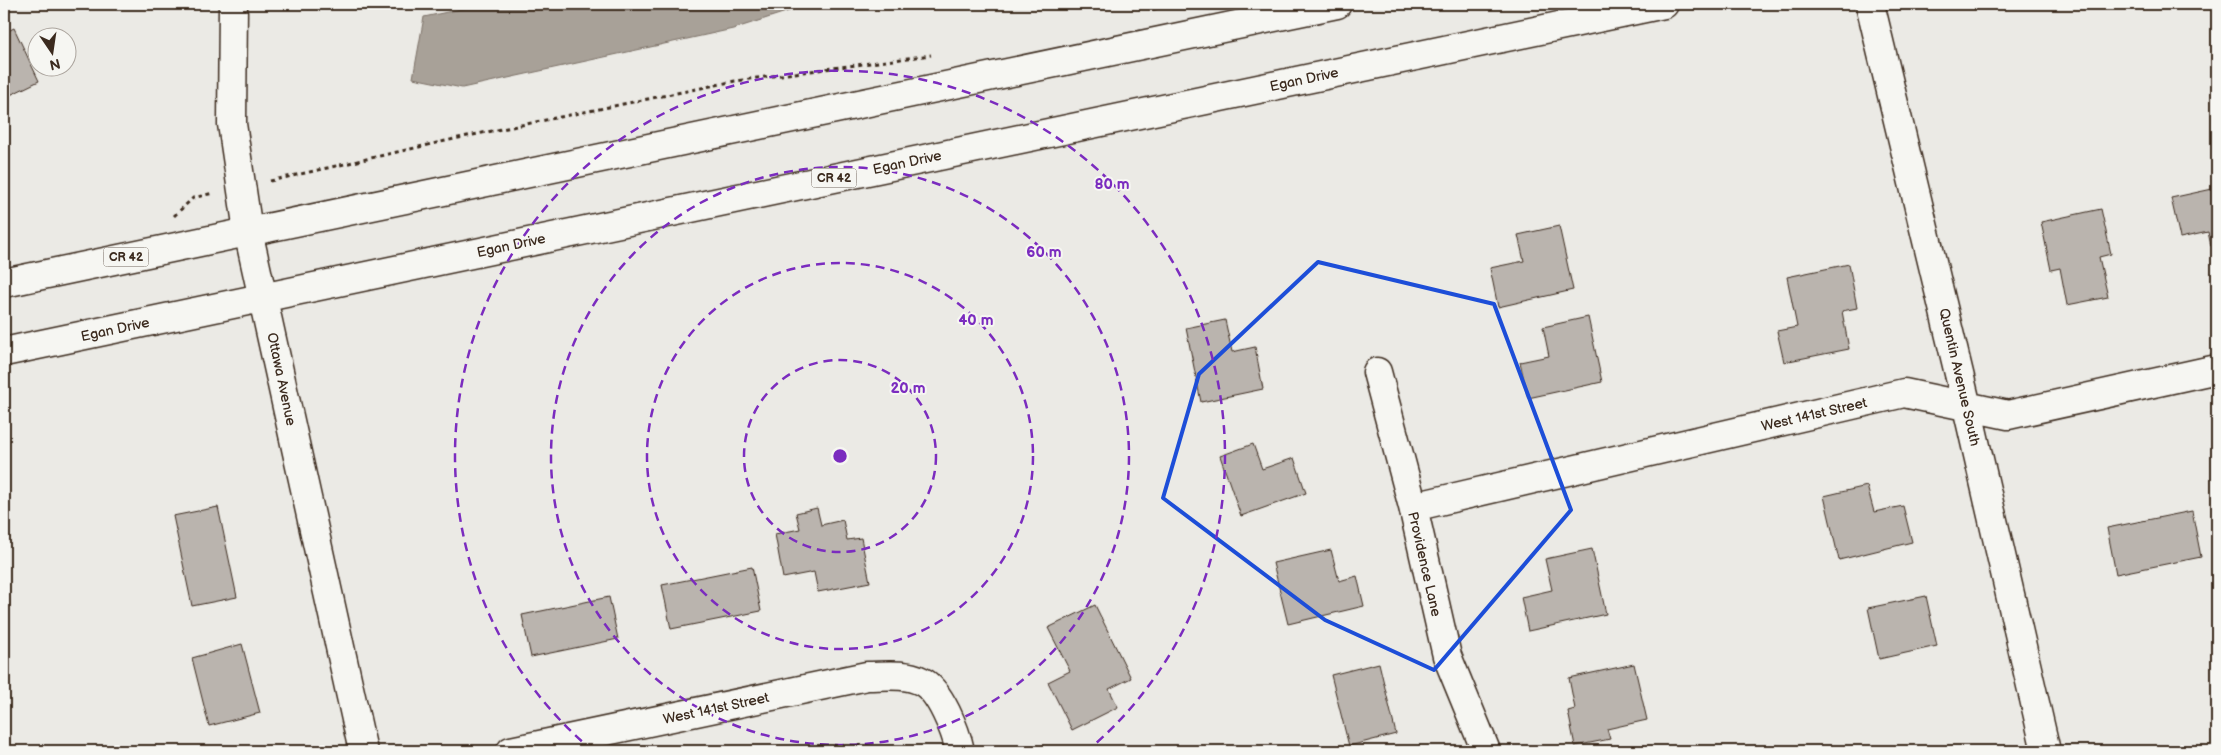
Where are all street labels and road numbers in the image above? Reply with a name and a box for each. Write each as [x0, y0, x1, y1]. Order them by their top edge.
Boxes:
street label: Egan Drive [1268, 64, 1340, 95]
street label: Egan Drive [871, 147, 943, 178]
road number: CR 42 [812, 168, 856, 188]
street label: Egan Drive [475, 230, 547, 261]
road number: CR 42 [104, 248, 148, 266]
street label: Quentin Avenue South [1935, 307, 1984, 448]
street label: Egan Drive [79, 314, 151, 345]
street label: Ottawa Avenue [263, 331, 300, 427]
street label: West 141st Street [1760, 394, 1869, 435]
street label: Providence Lane [1404, 510, 1445, 618]
street label: West 141st Street [662, 689, 771, 728]

